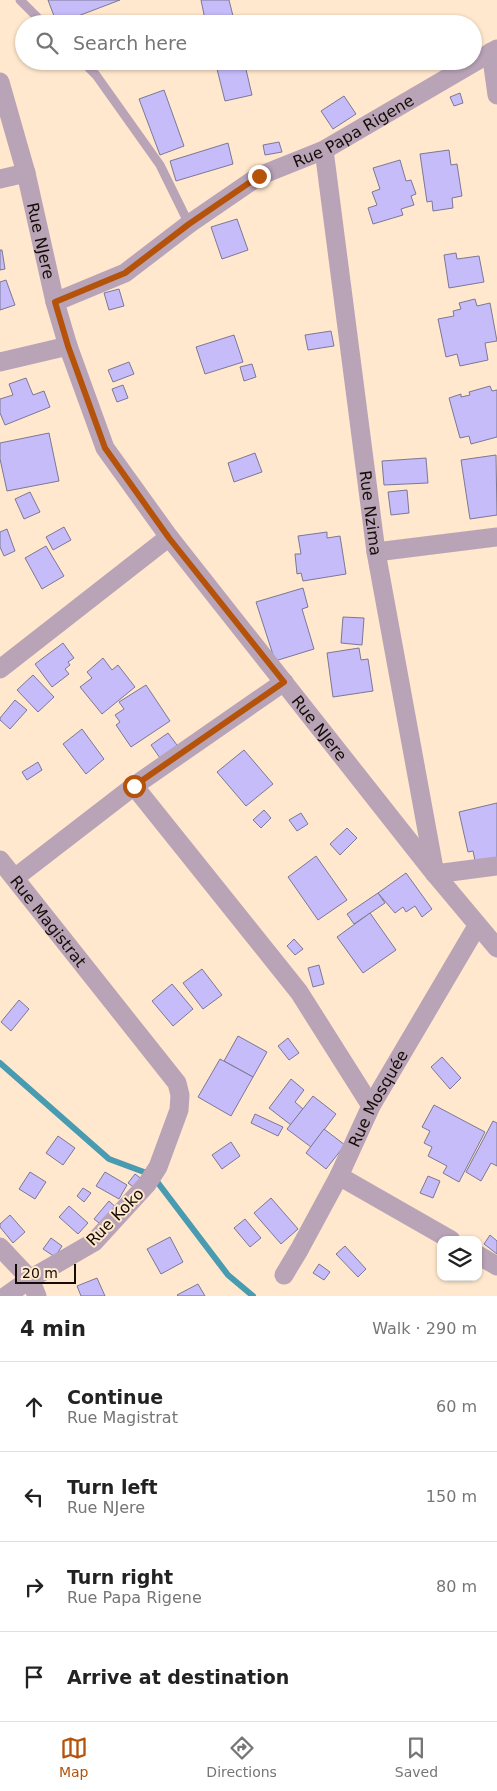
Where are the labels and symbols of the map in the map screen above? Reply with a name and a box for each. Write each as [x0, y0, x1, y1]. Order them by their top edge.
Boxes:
street label: Rue Papa Rigene [290, 90, 417, 171]
route end [248, 165, 271, 188]
street label: Rue NJere [23, 200, 59, 281]
street label: Rue Nzima [356, 469, 386, 557]
street label: Rue NJere [288, 691, 351, 764]
route start [123, 775, 146, 798]
street label: Rue Magistrat [7, 872, 90, 970]
street label: Rue Mosquée [344, 1046, 411, 1150]
street label: Rue Koko [82, 1184, 148, 1250]
scale bar [15, 1261, 76, 1284]

